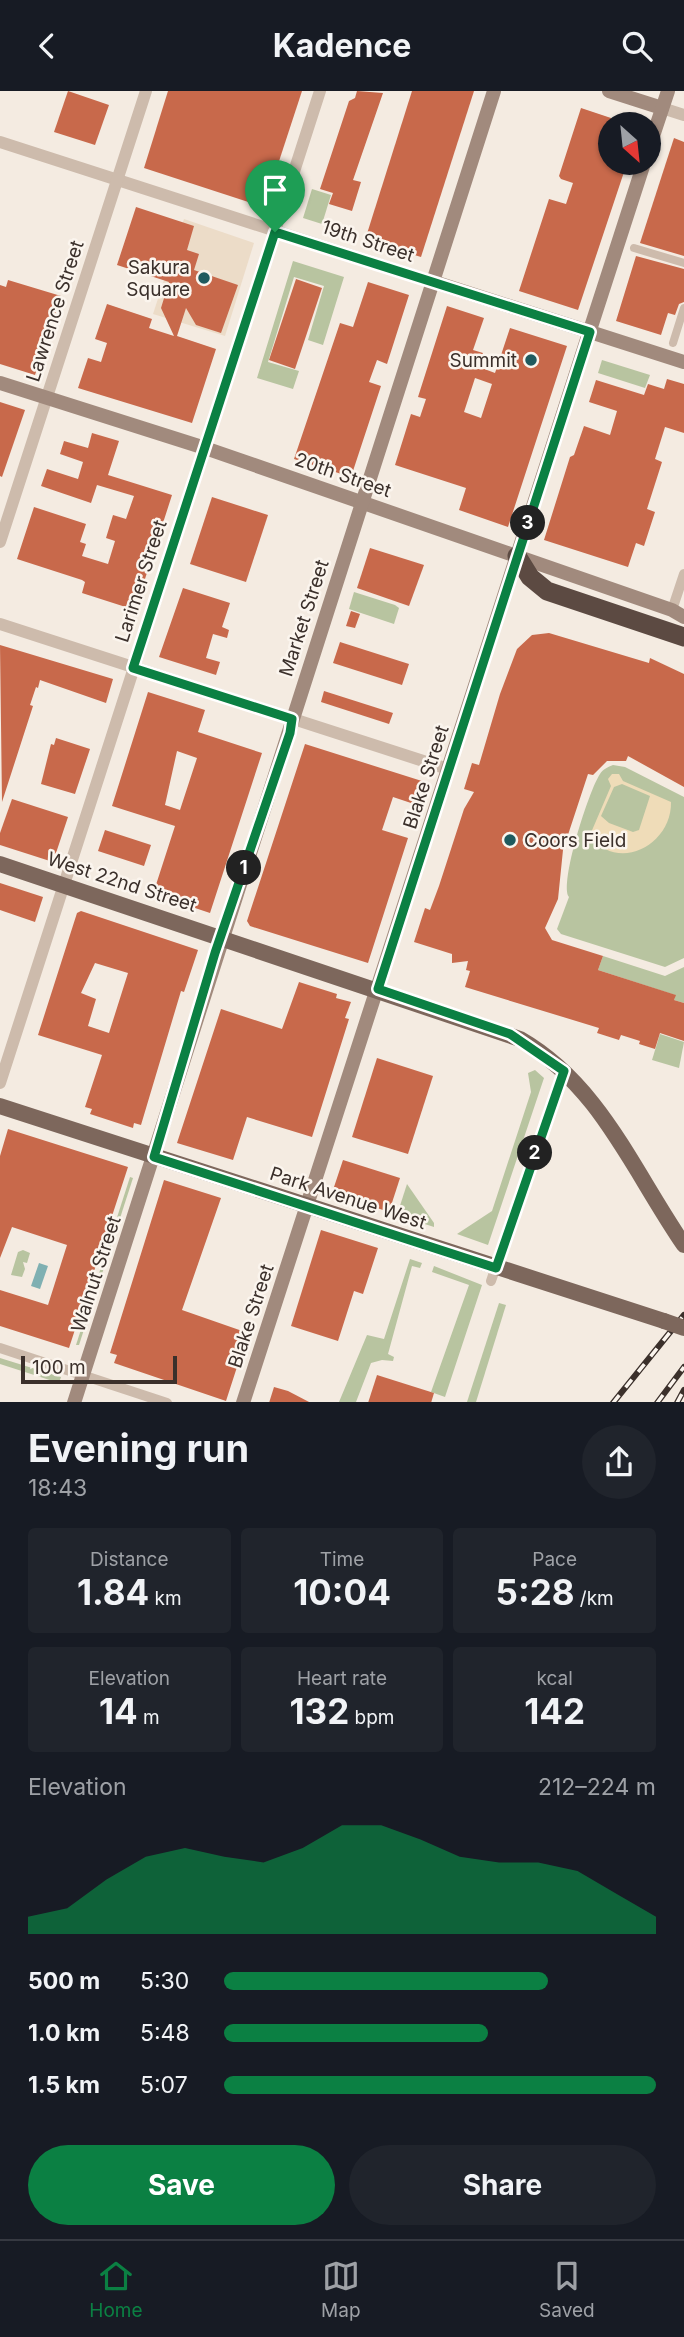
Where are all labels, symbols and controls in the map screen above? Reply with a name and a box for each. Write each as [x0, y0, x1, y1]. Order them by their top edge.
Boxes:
text: Kadence [273, 26, 411, 65]
icon: back [28, 27, 66, 65]
icon: search [618, 27, 656, 65]
north arrow [598, 112, 662, 175]
map controls [598, 112, 661, 175]
pin [245, 160, 305, 232]
icon: arrive [256, 171, 294, 209]
street label: 19th Street [319, 215, 417, 267]
street label: Lawrence Street [21, 238, 89, 384]
place label: Sakura Square [126, 256, 190, 301]
marker: Sakura Square [196, 270, 212, 286]
place label: Summit [449, 349, 517, 372]
marker: Summit [523, 352, 539, 368]
street label: 20th Street [292, 448, 394, 502]
pin: 3 [510, 505, 546, 541]
text: 3 [521, 511, 534, 534]
street label: Larimer Street [110, 517, 172, 645]
street label: Market Street [274, 557, 334, 679]
street label: Blake Street [398, 722, 454, 832]
place label: Coors Field [524, 829, 626, 852]
marker: Coors Field [502, 832, 518, 848]
street label: West 22nd Street [45, 847, 199, 917]
pin: 1 [226, 851, 262, 885]
text: 1 [239, 856, 248, 879]
pin: 2 [518, 1135, 552, 1171]
text: 2 [529, 1141, 540, 1164]
street label: Park Avenue West [267, 1162, 429, 1234]
street label: Walnut Street [66, 1213, 126, 1335]
street label: Blake Street [223, 1261, 279, 1371]
scale bar [21, 1353, 177, 1385]
text: 100 m [32, 1356, 86, 1379]
text: Evening run [28, 1425, 249, 1471]
button: share [582, 1425, 656, 1499]
text: 18:43 [28, 1474, 87, 1502]
text: Distance [90, 1548, 169, 1571]
text: Time [320, 1548, 364, 1571]
text: Pace [532, 1548, 577, 1571]
text: 1.84 [77, 1571, 149, 1613]
text: 10:04 [293, 1571, 391, 1613]
text: 5:28 [496, 1571, 574, 1613]
text: km [149, 1587, 182, 1610]
text: /km [574, 1587, 614, 1610]
text: Elevation [89, 1667, 170, 1690]
text: Heart rate [297, 1667, 387, 1690]
text: kcal [537, 1667, 573, 1690]
text: 14 [99, 1690, 138, 1732]
text: 132 [289, 1690, 349, 1732]
text: 142 [524, 1690, 585, 1732]
text: m [138, 1706, 160, 1729]
text: bpm [349, 1706, 394, 1729]
text: Elevation [28, 1773, 127, 1801]
text: 212–224 m [538, 1773, 656, 1801]
text: 500 m [28, 1967, 100, 1995]
text: 5:30 [140, 1967, 189, 1995]
text: 1.0 km [28, 2019, 100, 2047]
text: 5:48 [140, 2019, 190, 2047]
text: 1.5 km [28, 2071, 100, 2099]
text: 5:07 [140, 2071, 188, 2099]
button: Save [28, 2145, 335, 2225]
button: Share [349, 2145, 656, 2225]
tab: Home [89, 2257, 143, 2322]
tab: Map [321, 2257, 361, 2322]
tab: Saved [539, 2257, 595, 2322]

